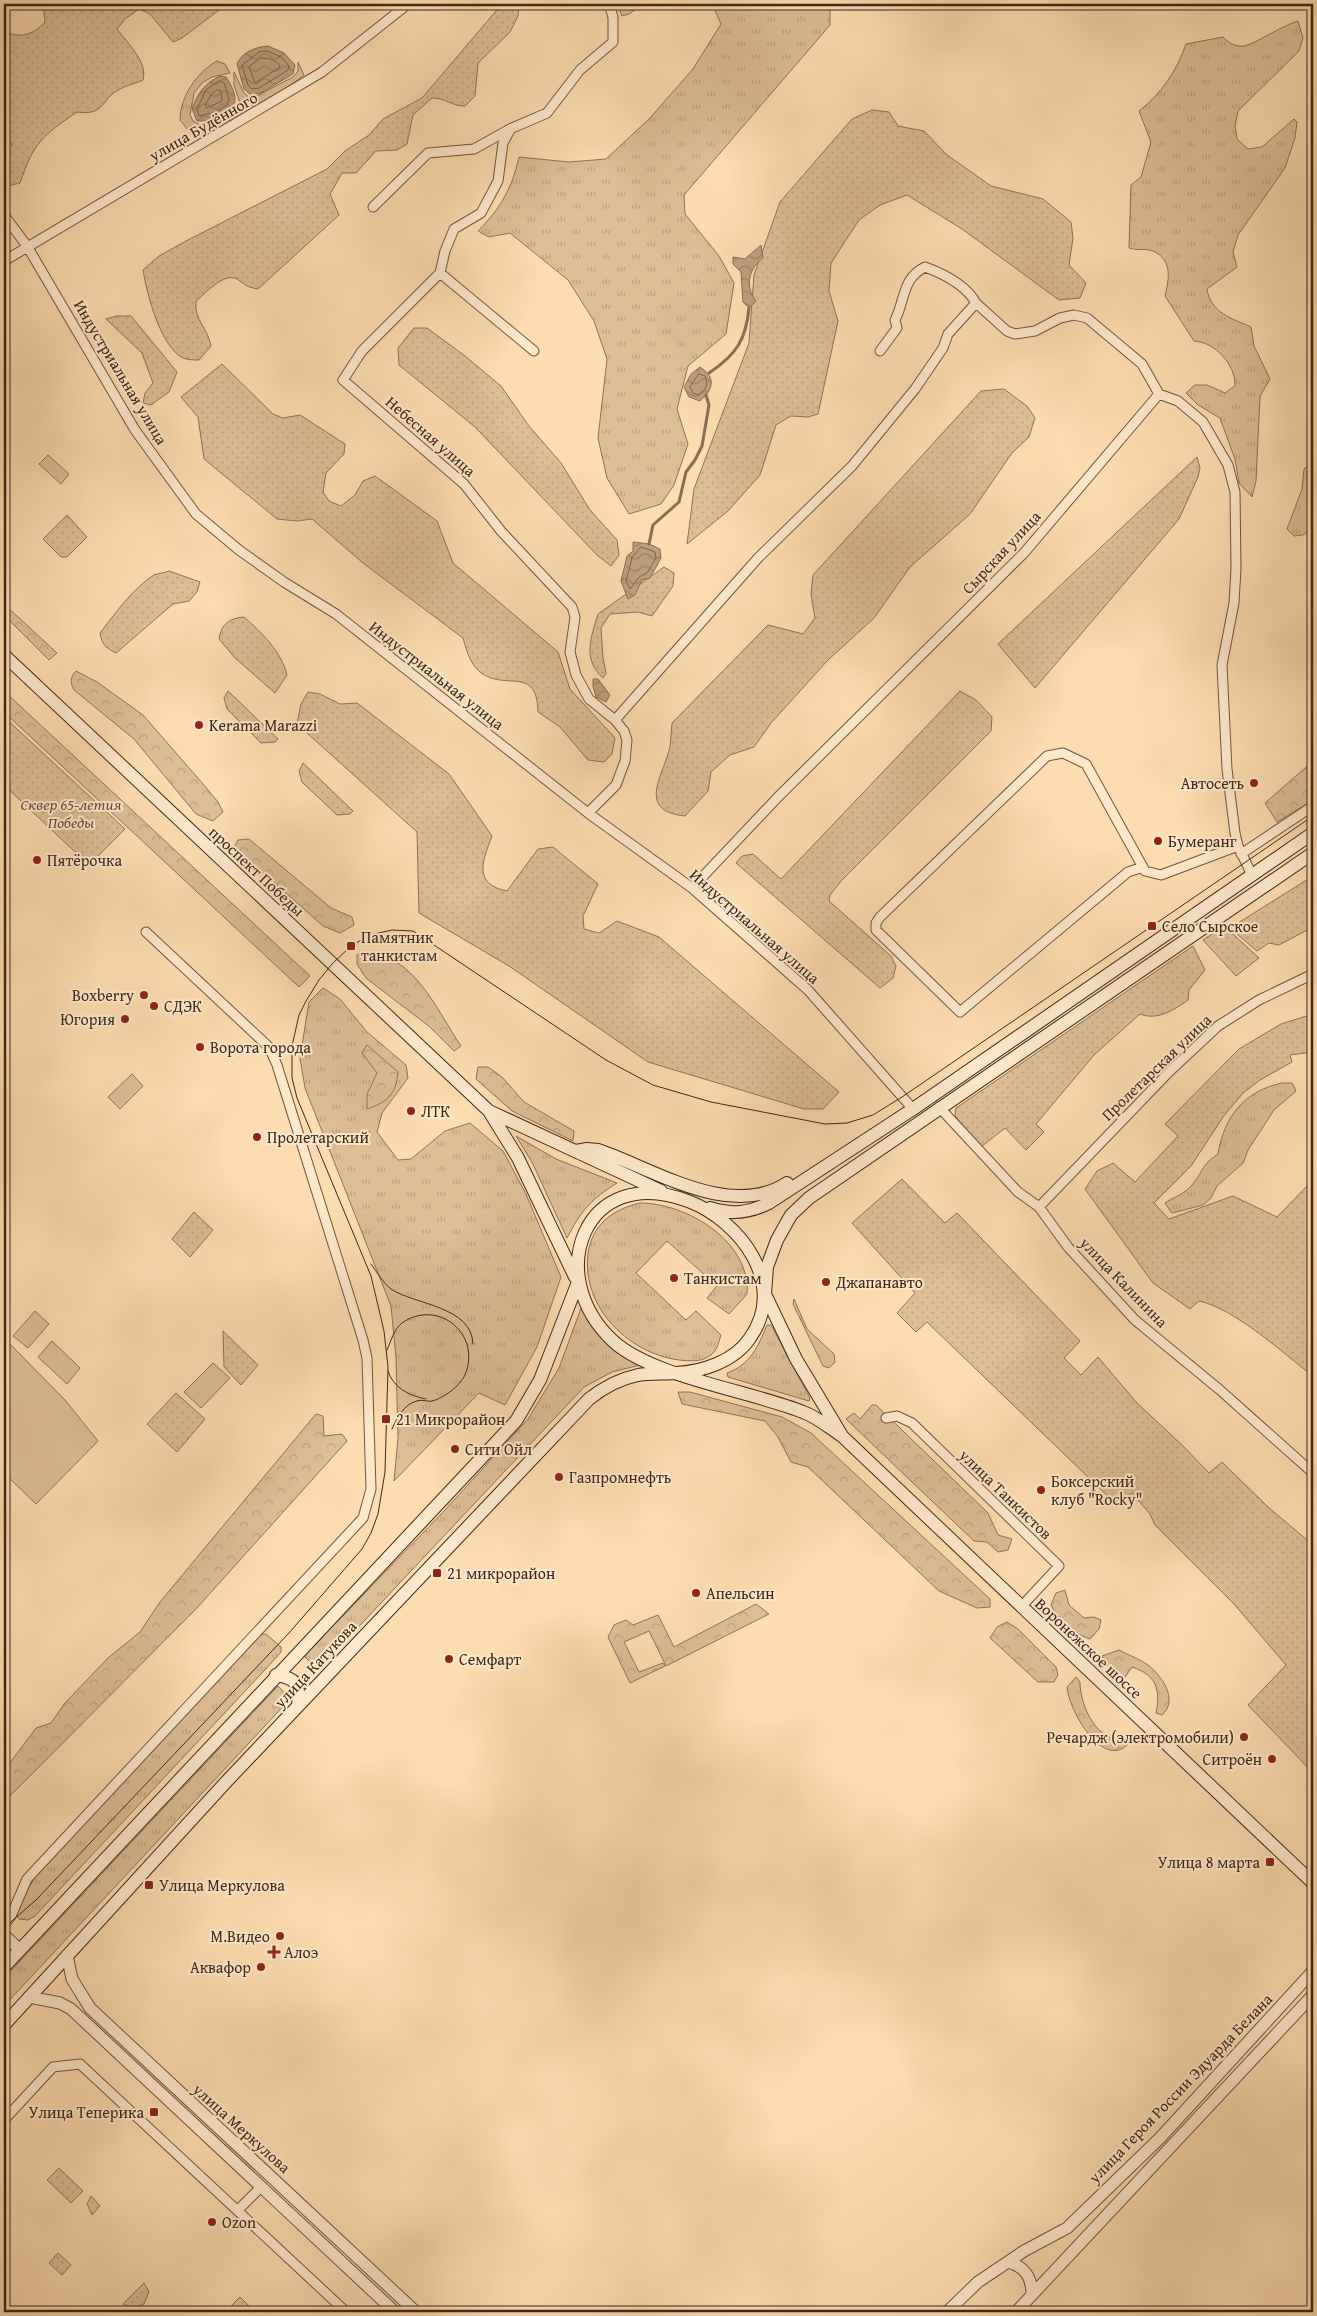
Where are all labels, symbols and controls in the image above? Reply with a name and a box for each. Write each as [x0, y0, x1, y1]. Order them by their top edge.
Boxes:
street label: улица Будённого [143, 85, 262, 167]
street label: Индустриальная улица [68, 295, 174, 449]
street label: Небесная улица [381, 390, 482, 482]
street label: Сырская улица [956, 505, 1046, 599]
street label: Индустриальная улица [364, 615, 510, 736]
place label: Kerama Marazzi [209, 713, 318, 737]
marker: Kerama Marazzi [193, 719, 205, 731]
place label: Автосеть [1181, 771, 1244, 795]
marker: Автосеть [1248, 777, 1260, 789]
park label: Сквер 65-летия Победы [20, 792, 122, 834]
street label: проспект Победы [204, 820, 310, 922]
place label: Бумеранг [1168, 829, 1237, 853]
marker: Бумеранг [1152, 835, 1164, 847]
place label: Пятёрочка [47, 848, 122, 872]
marker: Пятёрочка [31, 854, 43, 866]
street label: Индустриальная улица [685, 863, 826, 990]
place label: Село Сырское [1162, 914, 1258, 938]
marker: Село Сырское [1146, 920, 1158, 932]
place label: Памятник танкистам [361, 925, 437, 967]
marker: Памятник танкистам [345, 940, 357, 952]
place label: Boxberry [72, 983, 134, 1007]
marker: Boxberry [138, 989, 150, 1001]
place label: СДЭК [164, 994, 202, 1018]
marker: СДЭК [148, 1000, 160, 1012]
place label: Югория [60, 1007, 115, 1031]
street label: Пролетарская улица [1095, 1008, 1217, 1126]
marker: Югория [119, 1013, 131, 1025]
place label: Ворота города [210, 1035, 311, 1059]
marker: Ворота города [194, 1041, 206, 1053]
place label: ЛТК [421, 1099, 450, 1123]
marker: ЛТК [405, 1105, 417, 1117]
place label: Пролетарский [267, 1125, 369, 1149]
marker: Пролетарский [251, 1131, 263, 1143]
street label: улица Калинина [1074, 1230, 1174, 1333]
place label: Танкистам [684, 1266, 762, 1290]
place label: Джапанавто [835, 1270, 923, 1294]
marker: Танкистам [668, 1272, 680, 1284]
marker: Джапанавто [820, 1276, 832, 1288]
place label: 21 Микрорайон [396, 1407, 505, 1431]
marker: 21 Микрорайон [380, 1413, 392, 1425]
place label: Сити Ойл [465, 1437, 532, 1461]
marker: Сити Ойл [449, 1443, 461, 1455]
street label: улица Танкистов [953, 1443, 1058, 1545]
place label: Газпромнефть [569, 1465, 672, 1489]
place label: Боксерский клуб "Rocky" [1051, 1469, 1142, 1511]
marker: Газпромнефть [553, 1471, 565, 1483]
marker: Боксерский клуб "Rocky" [1035, 1484, 1047, 1496]
place label: 21 микрорайон [447, 1561, 555, 1585]
marker: 21 микрорайон [431, 1567, 443, 1579]
place label: Апельсин [706, 1581, 774, 1605]
marker: Апельсин [690, 1587, 702, 1599]
street label: Воронежское шоссе [1030, 1592, 1148, 1704]
street label: улица Катукова [267, 1615, 362, 1714]
place label: Семфарт [459, 1647, 522, 1671]
marker: Семфарт [443, 1653, 455, 1665]
place label: Речардж (электромобили) [1047, 1725, 1234, 1749]
marker: Речардж (электромобили) [1238, 1731, 1250, 1743]
place label: Ситроён [1202, 1747, 1262, 1771]
marker: Ситроён [1266, 1753, 1278, 1765]
place label: Улица 8 марта [1157, 1850, 1260, 1874]
marker: Улица 8 марта [1264, 1856, 1276, 1868]
place label: Улица Меркулова [159, 1873, 285, 1897]
marker: Улица Меркулова [143, 1879, 155, 1891]
place label: М.Видео [211, 1924, 270, 1948]
marker: М.Видео [274, 1930, 286, 1942]
place label: Алоэ [284, 1940, 318, 1964]
marker: Алоэ [268, 1946, 280, 1958]
place label: Аквафор [190, 1955, 251, 1979]
marker: Аквафор [255, 1961, 267, 1973]
street label: улица Героя России Эдуарда Белана [1082, 1987, 1278, 2189]
street label: улица Меркулова [187, 2077, 297, 2179]
place label: Улица Теперика [29, 2100, 144, 2124]
marker: Улица Теперика [148, 2106, 160, 2118]
place label: Ozon [222, 2210, 256, 2234]
marker: Ozon [206, 2216, 218, 2228]

